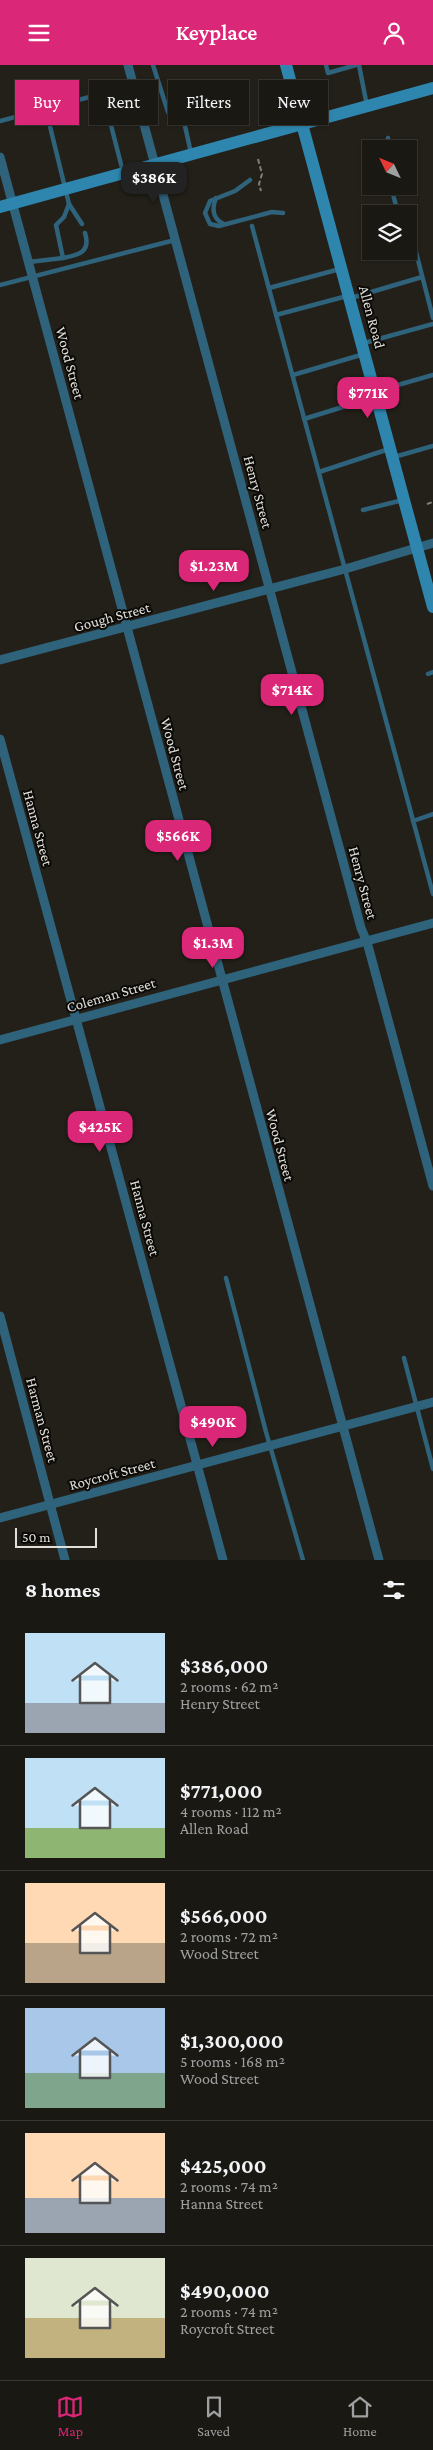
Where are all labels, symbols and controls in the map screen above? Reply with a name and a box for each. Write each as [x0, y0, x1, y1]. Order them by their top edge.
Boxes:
icon: menu [25, 19, 53, 47]
icon: person [380, 19, 408, 47]
text: Keyplace [176, 20, 257, 45]
chip: Buy [15, 80, 79, 125]
chip: Rent [89, 80, 158, 125]
chip: Filters [168, 80, 249, 125]
chip: New [259, 80, 328, 125]
north arrow [362, 140, 418, 195]
map controls [362, 140, 417, 260]
pin: $386K [119, 161, 189, 204]
text: $386K [132, 169, 176, 186]
button: layers [362, 205, 417, 260]
street label: Allen Road [356, 284, 388, 350]
street label: Wood Street [53, 325, 88, 402]
pin: $771K [333, 377, 403, 419]
text: $771K [348, 384, 388, 401]
street label: Henry Street [240, 454, 276, 531]
pin: $1.23M [173, 549, 255, 592]
text: $1.23M [190, 557, 238, 574]
street label: Gough Street [72, 599, 153, 636]
pin: $714K [257, 673, 327, 716]
text: $714K [272, 681, 312, 698]
street label: Wood Street [158, 716, 193, 793]
street label: Hanna Street [20, 788, 56, 869]
pin: $566K [143, 819, 213, 862]
text: $566K [156, 827, 200, 844]
street label: Henry Street [345, 845, 381, 922]
pin: $1.3M [178, 927, 248, 969]
text: $1.3M [193, 934, 233, 951]
street label: Coleman Street [65, 974, 158, 1015]
street label: Wood Street [263, 1107, 298, 1184]
pin: $425K [65, 1111, 135, 1153]
text: $425K [79, 1118, 121, 1135]
street label: Hanna Street [127, 1178, 163, 1259]
street label: Harman Street [23, 1376, 61, 1465]
pin: $490K [178, 1405, 248, 1448]
text: $490K [190, 1413, 236, 1430]
street label: Roycroft Street [67, 1455, 158, 1494]
scale bar [15, 1525, 98, 1548]
text: 50 m [22, 1529, 50, 1545]
icon: filters [380, 1576, 408, 1604]
text: 8 homes [25, 1578, 100, 1602]
icon: home [65, 1653, 125, 1713]
text: $386,000 [180, 1654, 268, 1678]
text: 2 rooms · 62 m² [180, 1678, 278, 1695]
text: Henry Street [180, 1695, 260, 1712]
icon: home [65, 1778, 125, 1838]
text: $771,000 [180, 1779, 263, 1803]
text: 4 rooms · 112 m² [180, 1803, 282, 1820]
text: Allen Road [180, 1820, 249, 1837]
icon: home [65, 1903, 125, 1963]
text: $566,000 [180, 1904, 268, 1928]
text: 2 rooms · 72 m² [180, 1928, 278, 1945]
text: Wood Street [180, 1945, 259, 1962]
icon: home [65, 2028, 125, 2088]
text: $1,300,000 [180, 2029, 283, 2053]
text: 5 rooms · 168 m² [180, 2053, 285, 2070]
text: Wood Street [180, 2070, 259, 2087]
icon: home [65, 2153, 125, 2213]
text: $425,000 [180, 2154, 267, 2178]
text: 2 rooms · 74 m² [180, 2178, 278, 2195]
text: Hanna Street [180, 2195, 263, 2212]
icon: home [65, 2278, 125, 2338]
text: $490,000 [180, 2279, 269, 2303]
text: 2 rooms · 74 m² [180, 2303, 278, 2320]
text: Roycroft Street [180, 2320, 274, 2337]
tab: Map [56, 2393, 84, 2439]
tab: Saved [197, 2393, 230, 2439]
tab: Home [343, 2393, 377, 2439]

